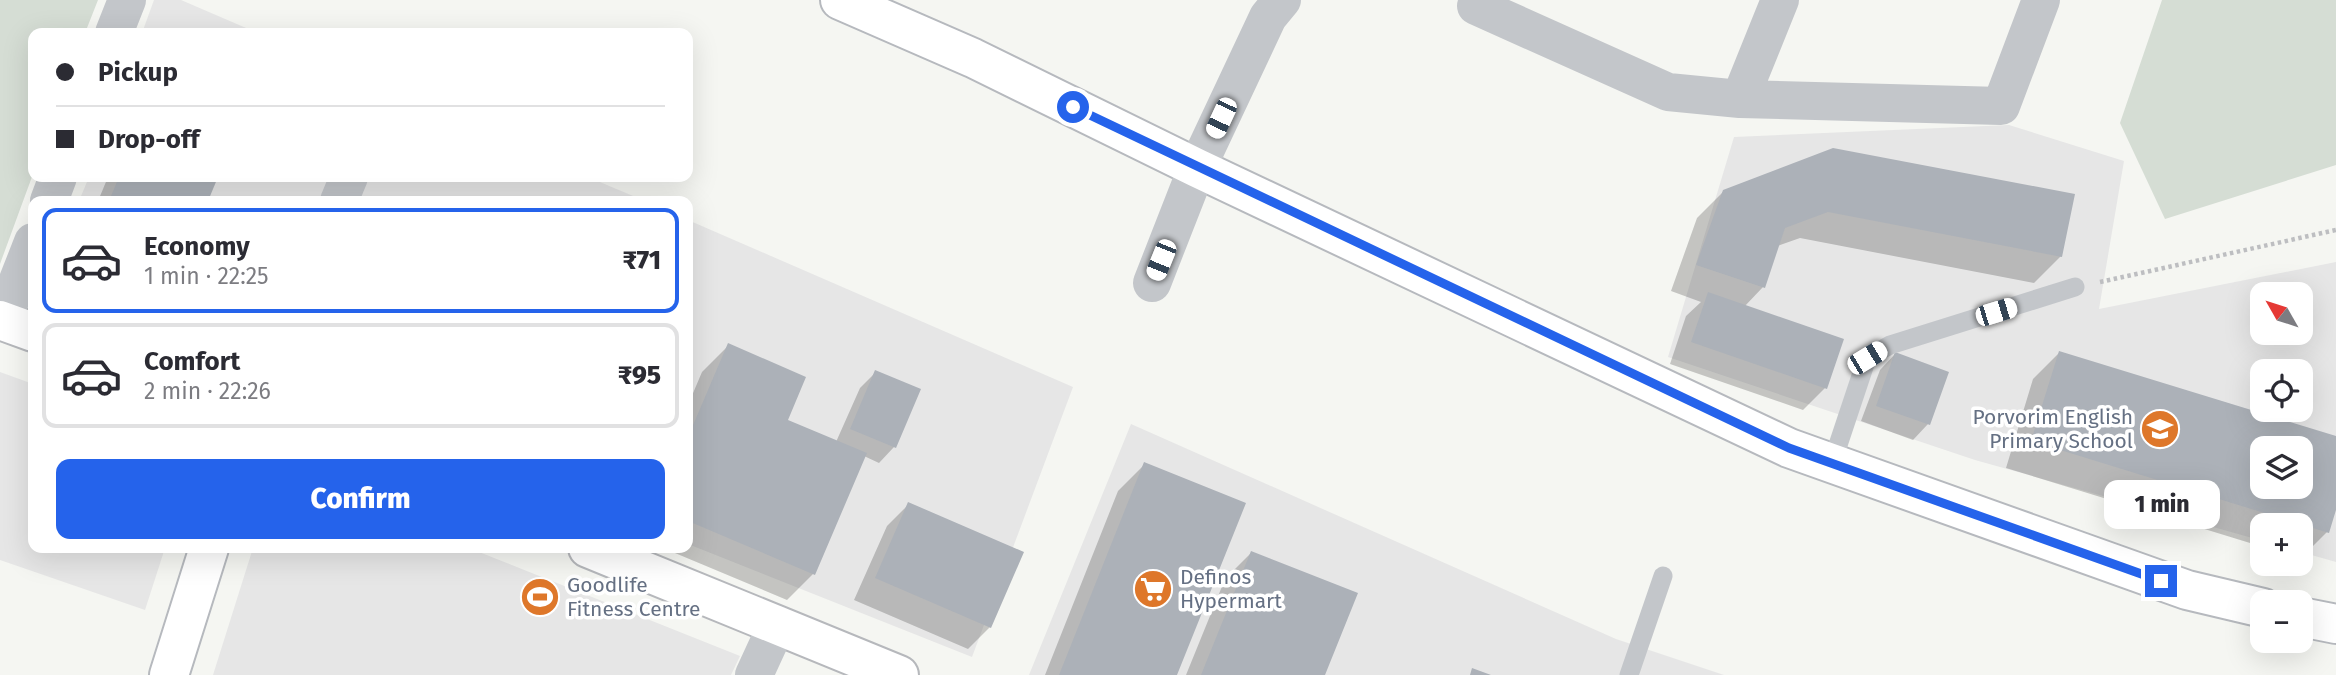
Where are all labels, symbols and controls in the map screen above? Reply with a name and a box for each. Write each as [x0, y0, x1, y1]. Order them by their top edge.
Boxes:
text: Pickup [98, 57, 178, 88]
route start [1057, 91, 1089, 123]
car [1203, 95, 1240, 141]
text: Drop-off [98, 124, 200, 155]
icon: car [60, 229, 123, 292]
text: Economy [144, 231, 250, 262]
car [1144, 237, 1179, 283]
text: ₹71 [622, 245, 661, 276]
text: 1 min · 22:25 [144, 262, 269, 290]
north arrow [2250, 282, 2314, 345]
map controls [2250, 282, 2313, 653]
car [1973, 296, 2020, 328]
car [1844, 338, 1891, 378]
icon: car [60, 344, 123, 407]
text: Comfort [144, 346, 240, 377]
button: locate [2250, 359, 2313, 422]
text: ₹95 [618, 360, 661, 391]
text: 2 min · 22:26 [144, 377, 271, 405]
place label: Porvorim English Primary School [1973, 404, 2133, 454]
school or university icon: Porvorim English Primary School [2139, 408, 2181, 450]
button: layers [2250, 436, 2313, 499]
button: Confirm [56, 459, 665, 539]
callout: 1 min [2103, 480, 2219, 528]
text: 1 min [2134, 490, 2190, 518]
button: + [2250, 513, 2313, 576]
place label: Definos Hypermart [1180, 564, 1282, 614]
route end [2145, 565, 2177, 597]
supermarket icon: Definos Hypermart [1132, 568, 1174, 610]
place label: Goodlife Fitness Centre [567, 572, 700, 622]
sports icon: Goodlife Fitness Centre [519, 576, 561, 618]
button: − [2250, 590, 2313, 653]

